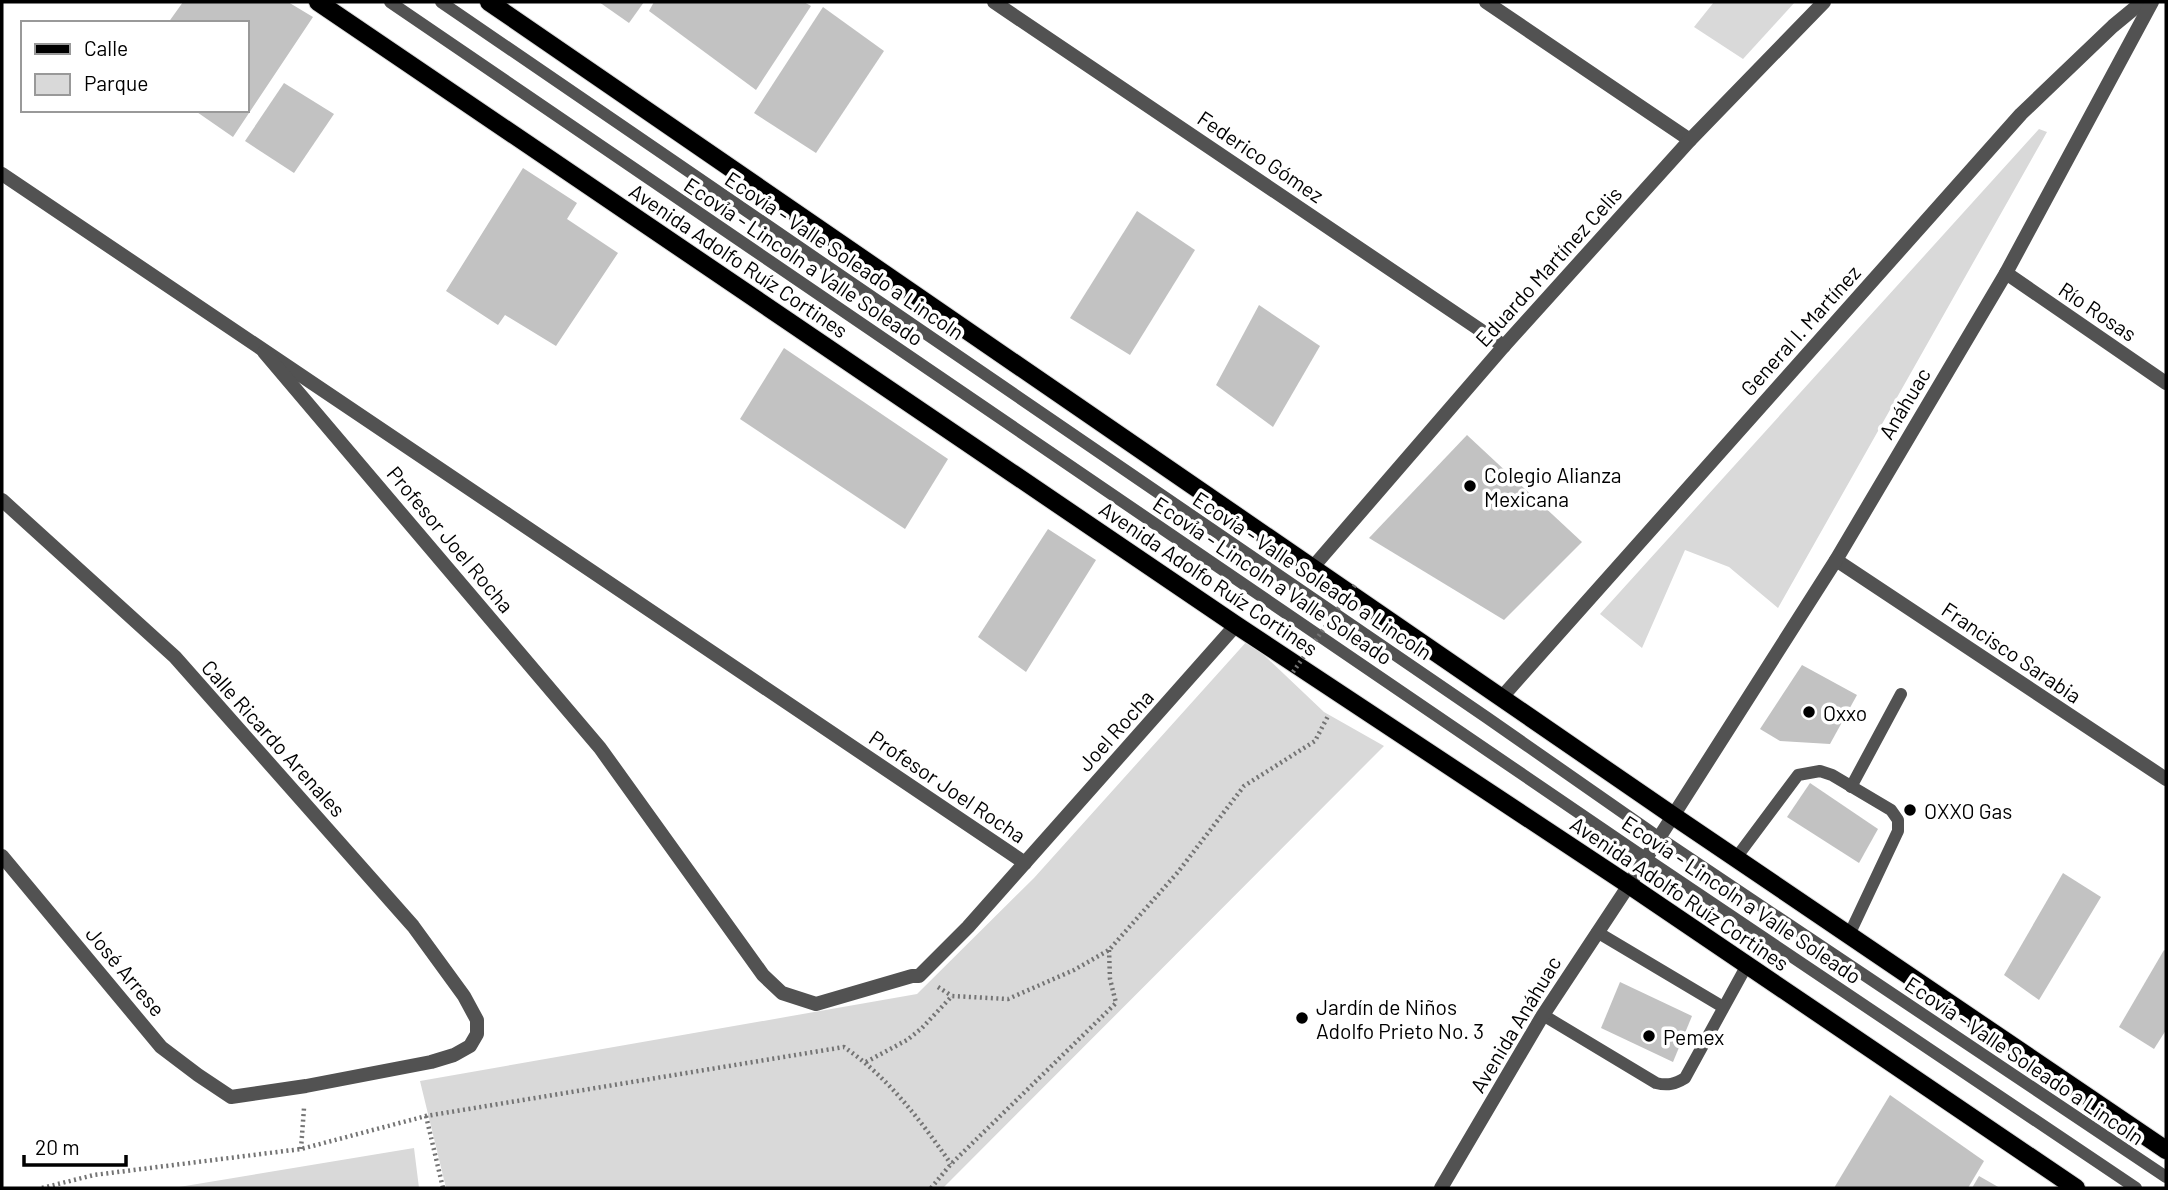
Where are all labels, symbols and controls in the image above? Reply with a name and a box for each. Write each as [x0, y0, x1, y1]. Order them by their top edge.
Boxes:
legend [21, 21, 248, 112]
text: Calle [84, 35, 128, 60]
text: Parque [84, 70, 149, 95]
street label: Federico Gómez [1193, 105, 1329, 207]
street label: Ecovía - Valle Soleado a Lincoln [721, 166, 969, 344]
street label: Ecovía - Lincoln a Valle Soleado [680, 172, 928, 350]
street label: Avenida Adolfo Ruíz Cortines [625, 178, 853, 342]
street label: Eduardo Martínez Celis [1470, 181, 1626, 351]
street label: General I. Martínez [1735, 260, 1865, 400]
street label: Río Rosas [2054, 276, 2142, 346]
street label: Anáhuac [1873, 363, 1935, 443]
street label: Profesor Joel Rocha [383, 461, 519, 617]
place label: Colegio Alianza Mexicana [1484, 462, 1622, 511]
marker: Colegio Alianza Mexicana [1462, 478, 1478, 494]
street label: Ecovía - Valle Soleado a Lincoln [1189, 486, 1437, 664]
street label: Ecovía - Lincoln a Valle Soleado [1149, 491, 1397, 669]
street label: Avenida Adolfo Ruíz Cortines [1095, 496, 1323, 660]
street label: Francisco Sarabia [1937, 596, 2087, 708]
street label: Calle Ricardo Arenales [197, 654, 351, 822]
street label: Joel Rocha [1072, 684, 1158, 776]
place label: Oxxo [1823, 700, 1867, 725]
marker: Oxxo [1801, 704, 1817, 720]
street label: Profesor Joel Rocha [865, 724, 1031, 848]
place label: OXXO Gas [1924, 798, 2012, 823]
marker: OXXO Gas [1902, 802, 1918, 818]
street label: Ecovía - Lincoln a Valle Soleado [1618, 810, 1866, 988]
street label: Avenida Adolfo Ruíz Cortines [1566, 811, 1794, 975]
street label: José Arrese [81, 921, 171, 1021]
street label: Avenida Anáhuac [1464, 951, 1566, 1097]
street label: Ecovía - Valle Soleado a Lincoln [1901, 971, 2149, 1149]
place label: Jardín de Niños Adolfo Prieto No. 3 [1316, 994, 1484, 1043]
marker: Jardín de Niños Adolfo Prieto No. 3 [1294, 1010, 1310, 1026]
place label: Pemex [1663, 1024, 1724, 1049]
marker: Pemex [1641, 1028, 1657, 1044]
scale bar [24, 1124, 126, 1168]
text: 20 m [35, 1134, 80, 1159]

